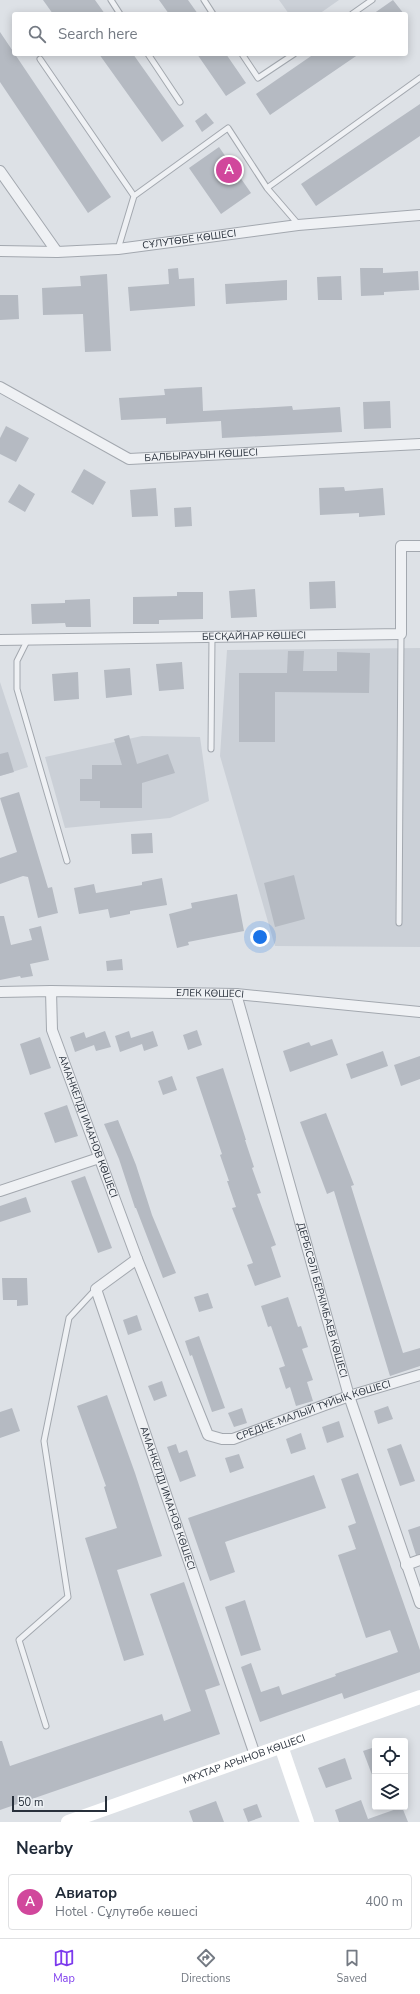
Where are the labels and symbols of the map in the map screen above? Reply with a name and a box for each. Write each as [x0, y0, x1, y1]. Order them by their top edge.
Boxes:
pin: A [216, 155, 242, 185]
street label: СҰЛУТӨБЕ КӨШЕСІ [142, 226, 237, 253]
street label: БАЛБЫРАУЫН КӨШЕСІ [144, 445, 258, 465]
street label: БЕСҚАЙНАР КӨШЕСІ [202, 628, 306, 644]
your location [250, 927, 270, 947]
street label: ЕЛЕК КӨШЕСІ [176, 986, 245, 1002]
street label: АМАНКЕЛДІ ИМАНОВ КӨШЕСІ [55, 1053, 121, 1200]
street label: ДЕРБІСӘЛІ БЕРКІМБАЕВ КӨШЕСІ [294, 1221, 351, 1380]
street label: СРЕДНЕ-МАЛЫЙ ТҰЙЫҚ КӨШЕСІ [234, 1377, 392, 1444]
street label: АМАНКЕЛДІ ИМАНОВ КӨШЕСІ [136, 1425, 198, 1572]
street label: МҰХТАР АРЫНОВ КӨШЕСІ [181, 1731, 307, 1788]
scale bar [12, 1794, 107, 1813]

